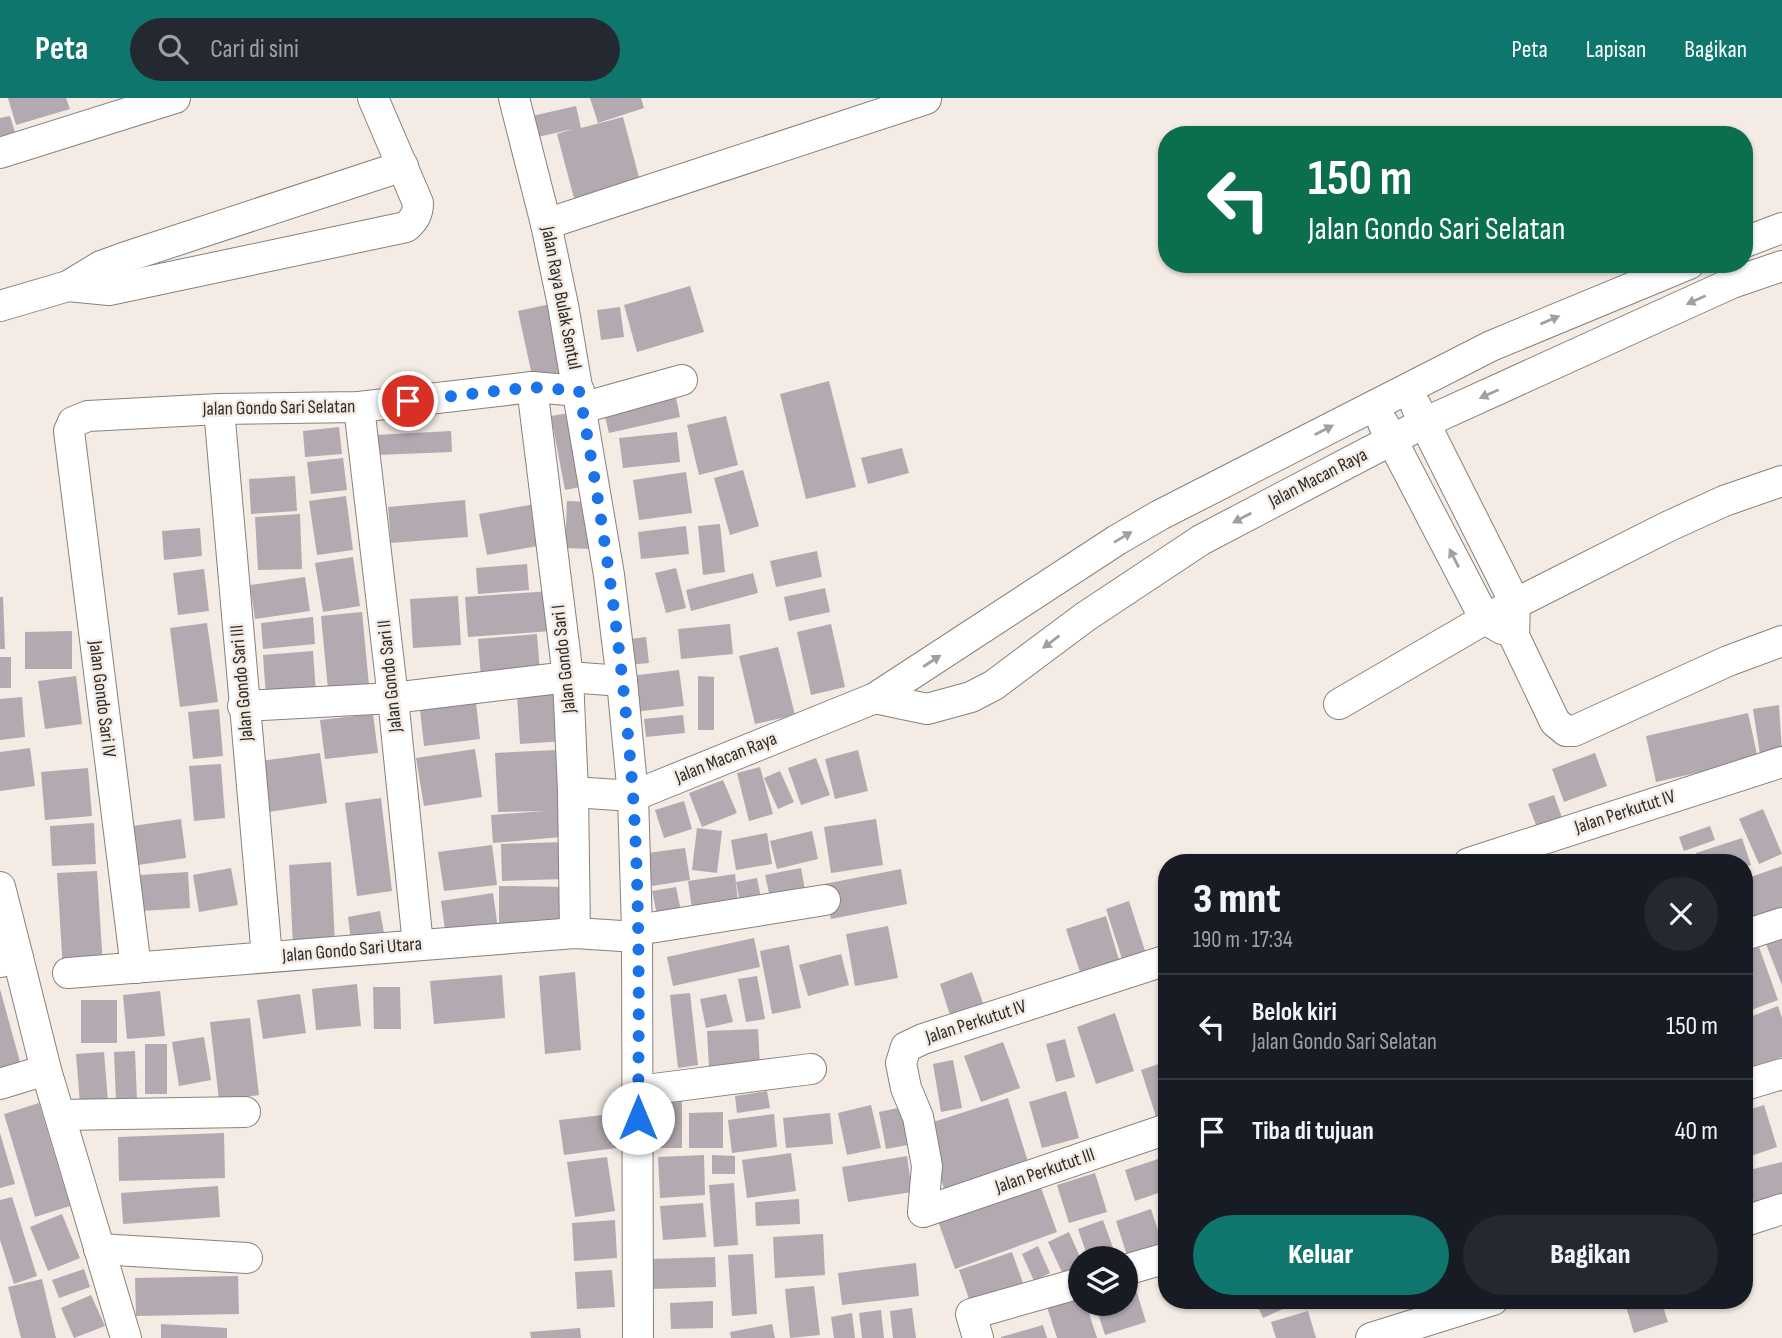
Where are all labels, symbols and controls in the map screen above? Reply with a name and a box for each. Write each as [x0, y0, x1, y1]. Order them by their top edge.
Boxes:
search box [130, 18, 620, 81]
text: Peta [35, 29, 88, 69]
icon: search [154, 30, 192, 68]
text: Cari di sini [210, 34, 299, 65]
text: Peta [1512, 35, 1548, 64]
text: Lapisan [1586, 35, 1646, 64]
text: Bagikan [1684, 35, 1747, 64]
text: 150 m [1308, 150, 1412, 209]
icon: left [1193, 154, 1284, 245]
text: Jalan Gondo Sari Selatan [1308, 210, 1565, 249]
street label: Jalan Raya Bulak Sentul [536, 224, 586, 371]
one-way arrow [1686, 294, 1706, 306]
one-way arrow [1540, 315, 1561, 326]
pin [378, 371, 438, 431]
icon: arrive [389, 382, 427, 420]
one-way arrow [1478, 389, 1499, 400]
street label: Jalan Gondo Sari Selatan [201, 395, 356, 421]
one-way arrow [1314, 425, 1334, 436]
street label: Jalan Macan Raya [1264, 443, 1371, 513]
one-way arrow [1232, 512, 1251, 524]
one-way arrow [1113, 531, 1132, 543]
one-way arrow [1448, 548, 1459, 568]
street label: Jalan Gondo Sari I [547, 604, 581, 715]
street label: Jalan Gondo Sari II [373, 619, 407, 734]
street label: Jalan Gondo Sari III [225, 624, 259, 743]
one-way arrow [1042, 635, 1061, 649]
street label: Jalan Gondo Sari IV [83, 638, 121, 759]
one-way arrow [923, 654, 941, 668]
street label: Jalan Macan Raya [671, 727, 780, 789]
street label: Jalan Perkutut IV [1571, 785, 1679, 839]
text: 3 mnt [1193, 874, 1281, 925]
button: close [1644, 877, 1718, 951]
text: 190 m · 17:34 [1193, 926, 1293, 954]
street label: Jalan Gondo Sari Utara [280, 932, 423, 968]
street label: Jalan Perkutut IV [922, 995, 1030, 1049]
text: Belok kiri [1252, 997, 1337, 1028]
icon: left [1193, 1008, 1231, 1046]
text: 150 m [1666, 1011, 1718, 1042]
text: Jalan Gondo Sari Selatan [1252, 1028, 1437, 1056]
position arrow [601, 1081, 675, 1155]
icon: arrive [1193, 1113, 1231, 1151]
text: Tiba di tujuan [1252, 1116, 1374, 1147]
text: 40 m [1675, 1116, 1718, 1147]
street label: Jalan Perkutut III [991, 1143, 1098, 1199]
button: Keluar [1193, 1215, 1449, 1295]
button: Bagikan [1463, 1215, 1718, 1295]
map controls [1068, 1246, 1138, 1316]
button: layers [1068, 1246, 1138, 1316]

